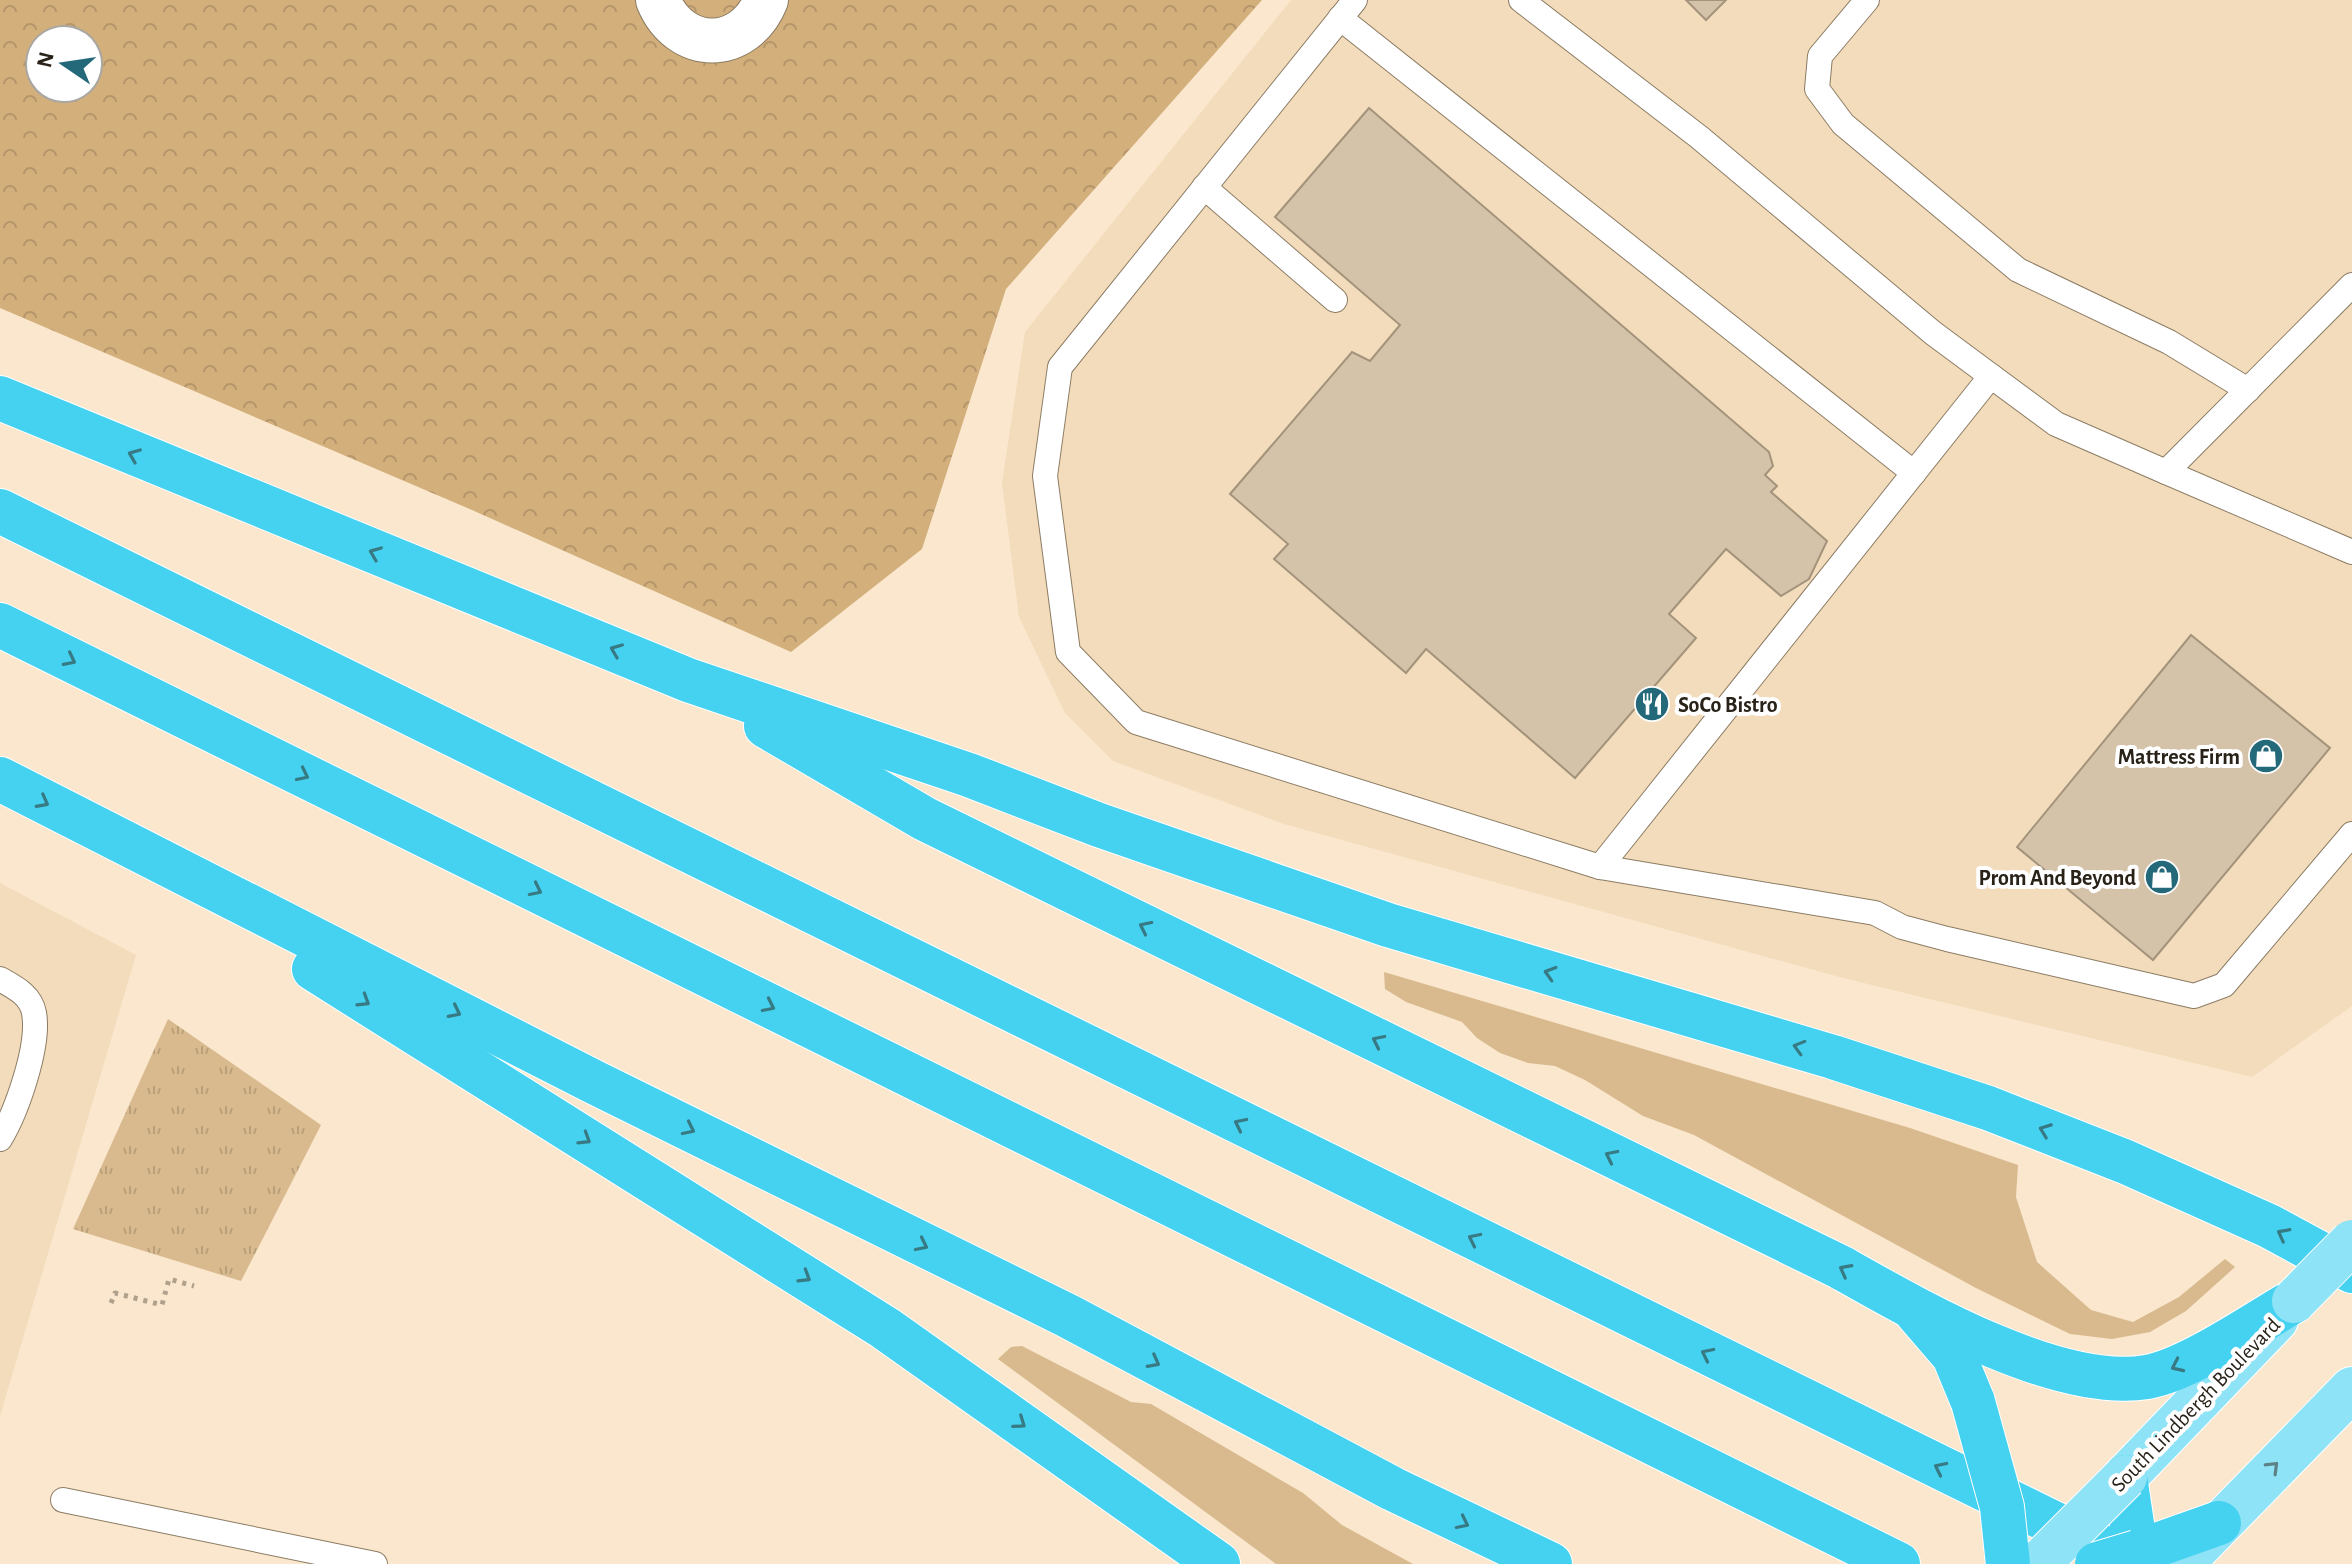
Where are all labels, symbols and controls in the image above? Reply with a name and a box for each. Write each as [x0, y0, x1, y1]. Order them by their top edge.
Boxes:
north arrow [24, 24, 104, 104]
text: N [33, 50, 58, 70]
one-way arrow [128, 448, 142, 465]
one-way arrow [369, 546, 383, 562]
one-way arrow [610, 644, 624, 660]
one-way arrow [61, 650, 76, 666]
restaurant icon: SoCo Bistro [1633, 685, 1671, 723]
place label: SoCo Bistro [1678, 694, 1778, 716]
shop icon: Mattress Firm [2247, 737, 2285, 775]
place label: Mattress Firm [2118, 746, 2240, 768]
one-way arrow [295, 765, 309, 781]
one-way arrow [34, 792, 48, 808]
shop icon: Prom And Beyond [2143, 858, 2181, 896]
place label: Prom And Beyond [1978, 867, 2136, 890]
one-way arrow [528, 880, 543, 896]
one-way arrow [1138, 921, 1153, 936]
one-way arrow [1543, 966, 1557, 982]
one-way arrow [356, 991, 370, 1006]
one-way arrow [760, 996, 775, 1011]
one-way arrow [446, 1002, 461, 1017]
one-way arrow [1372, 1035, 1386, 1051]
one-way arrow [1792, 1040, 1806, 1056]
one-way arrow [1234, 1119, 1249, 1134]
one-way arrow [681, 1120, 696, 1135]
one-way arrow [2039, 1123, 2053, 1140]
one-way arrow [576, 1129, 590, 1144]
one-way arrow [1605, 1150, 1620, 1166]
one-way arrow [2277, 1229, 2292, 1244]
one-way arrow [1467, 1233, 1482, 1249]
one-way arrow [914, 1235, 929, 1250]
one-way arrow [1839, 1264, 1854, 1280]
one-way arrow [796, 1268, 811, 1283]
street label: South Lindbergh Boulevard [2107, 1314, 2284, 1496]
one-way arrow [1701, 1347, 1715, 1363]
one-way arrow [1145, 1352, 1160, 1368]
one-way arrow [2170, 1356, 2185, 1372]
one-way arrow [1011, 1413, 1025, 1428]
one-way arrow [1934, 1462, 1949, 1478]
one-way arrow [2264, 1462, 2278, 1476]
one-way arrow [1455, 1513, 1470, 1529]

